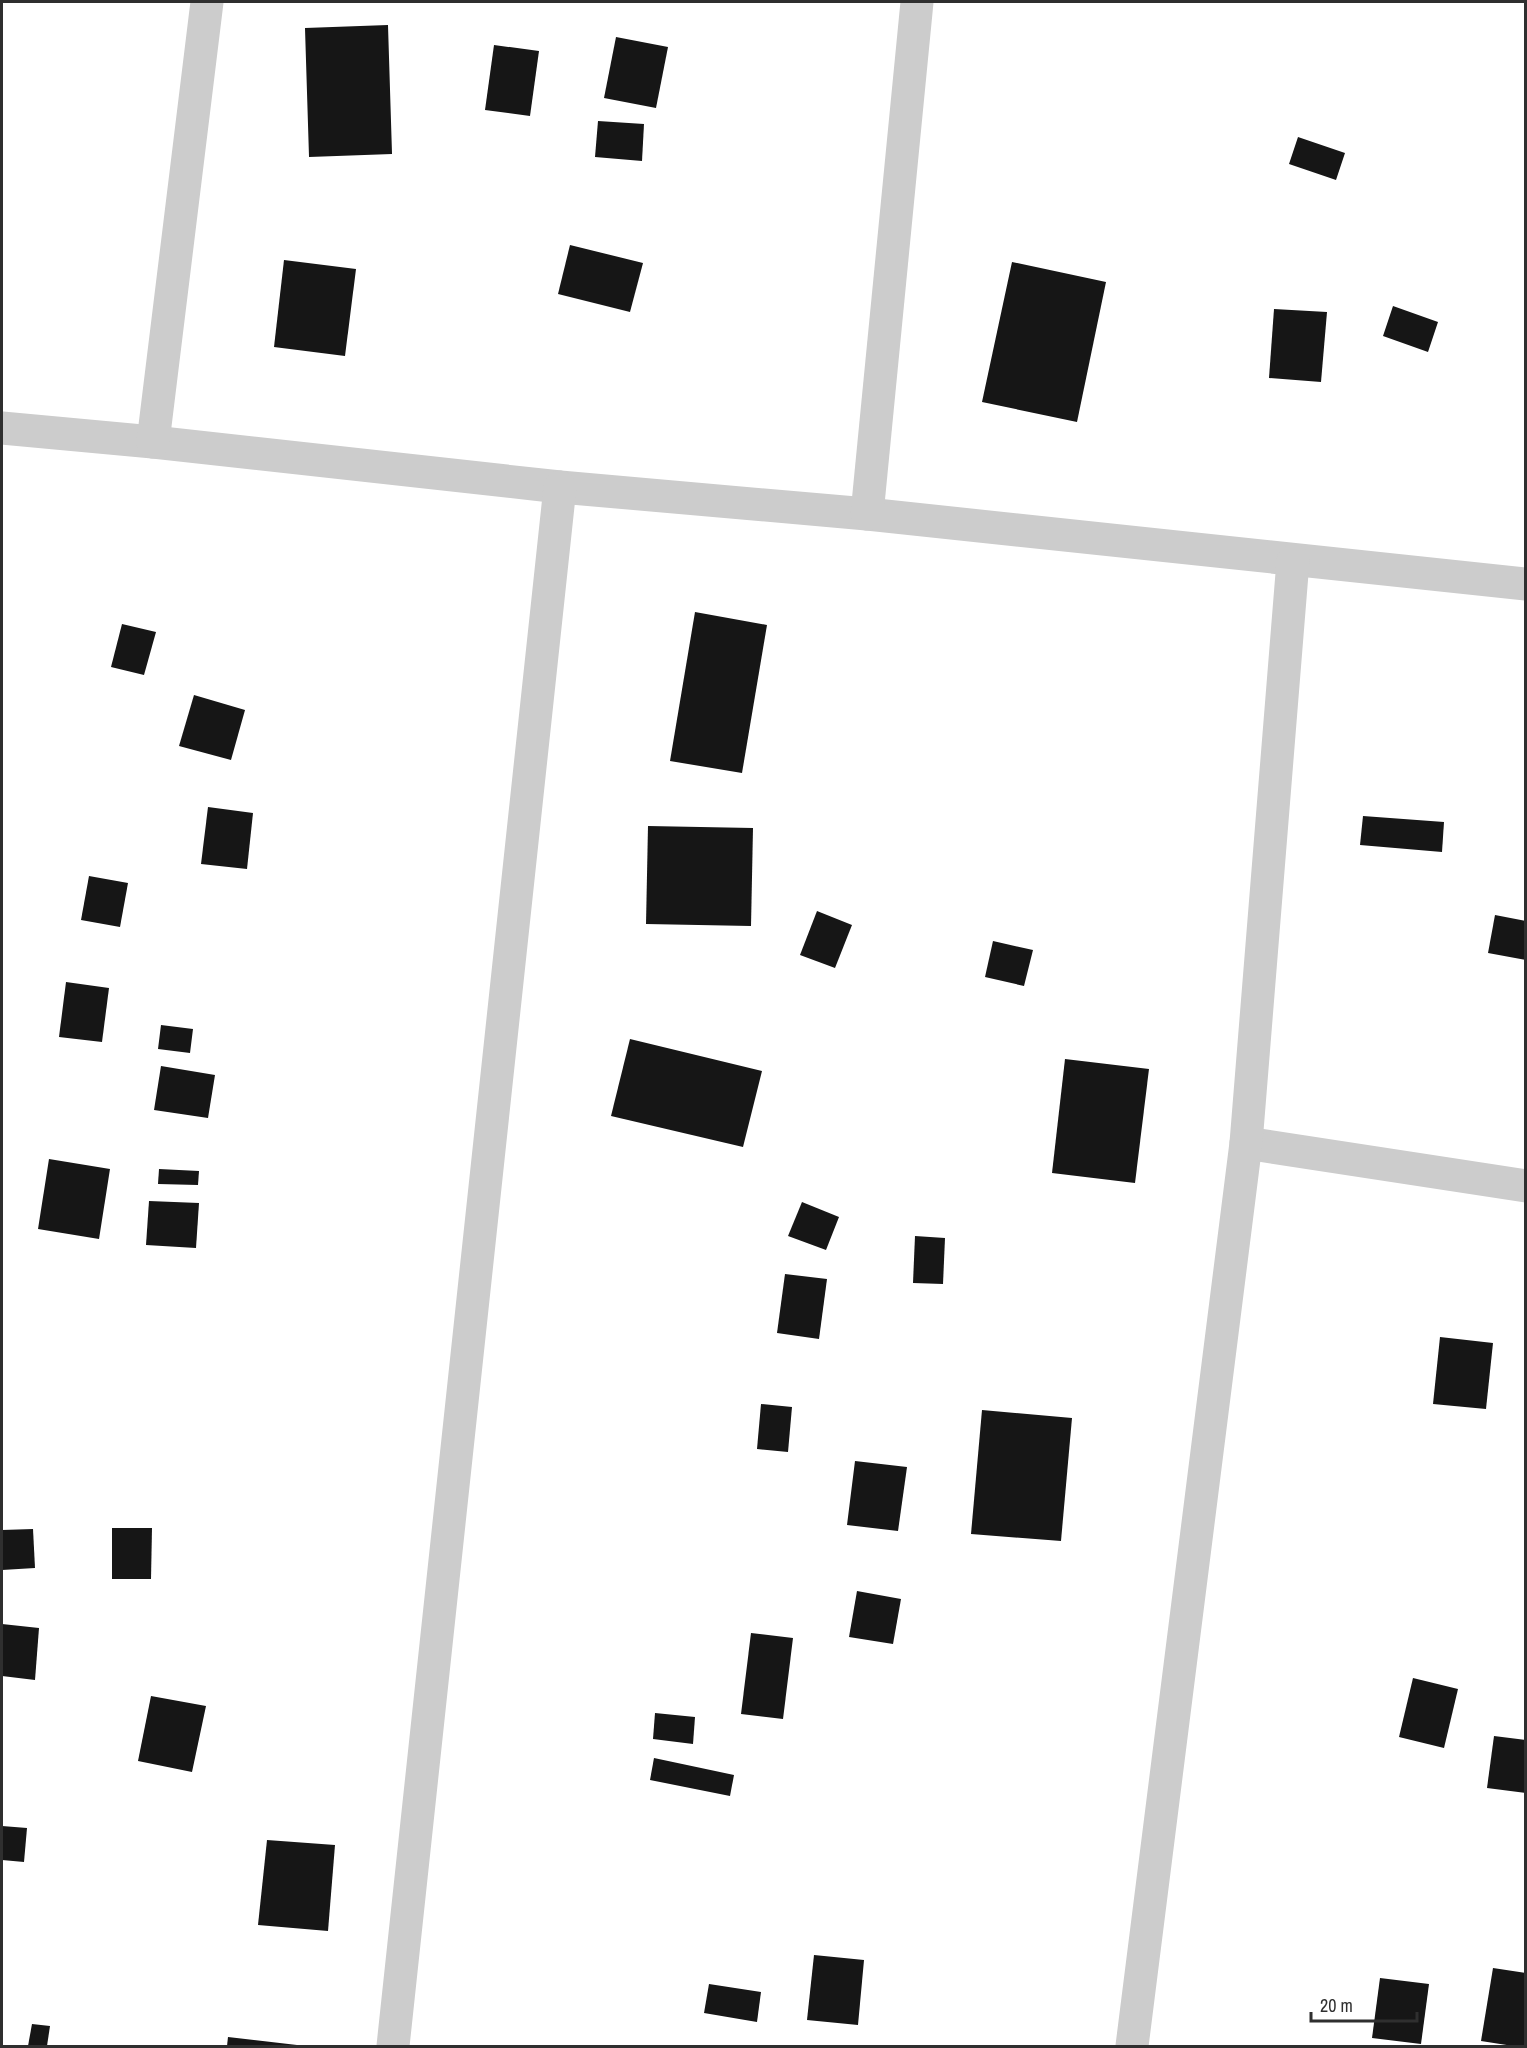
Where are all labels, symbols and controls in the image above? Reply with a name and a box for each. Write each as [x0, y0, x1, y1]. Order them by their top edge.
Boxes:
scale bar [1311, 1985, 1418, 2023]
text: 20 m [1320, 1993, 1353, 2018]

